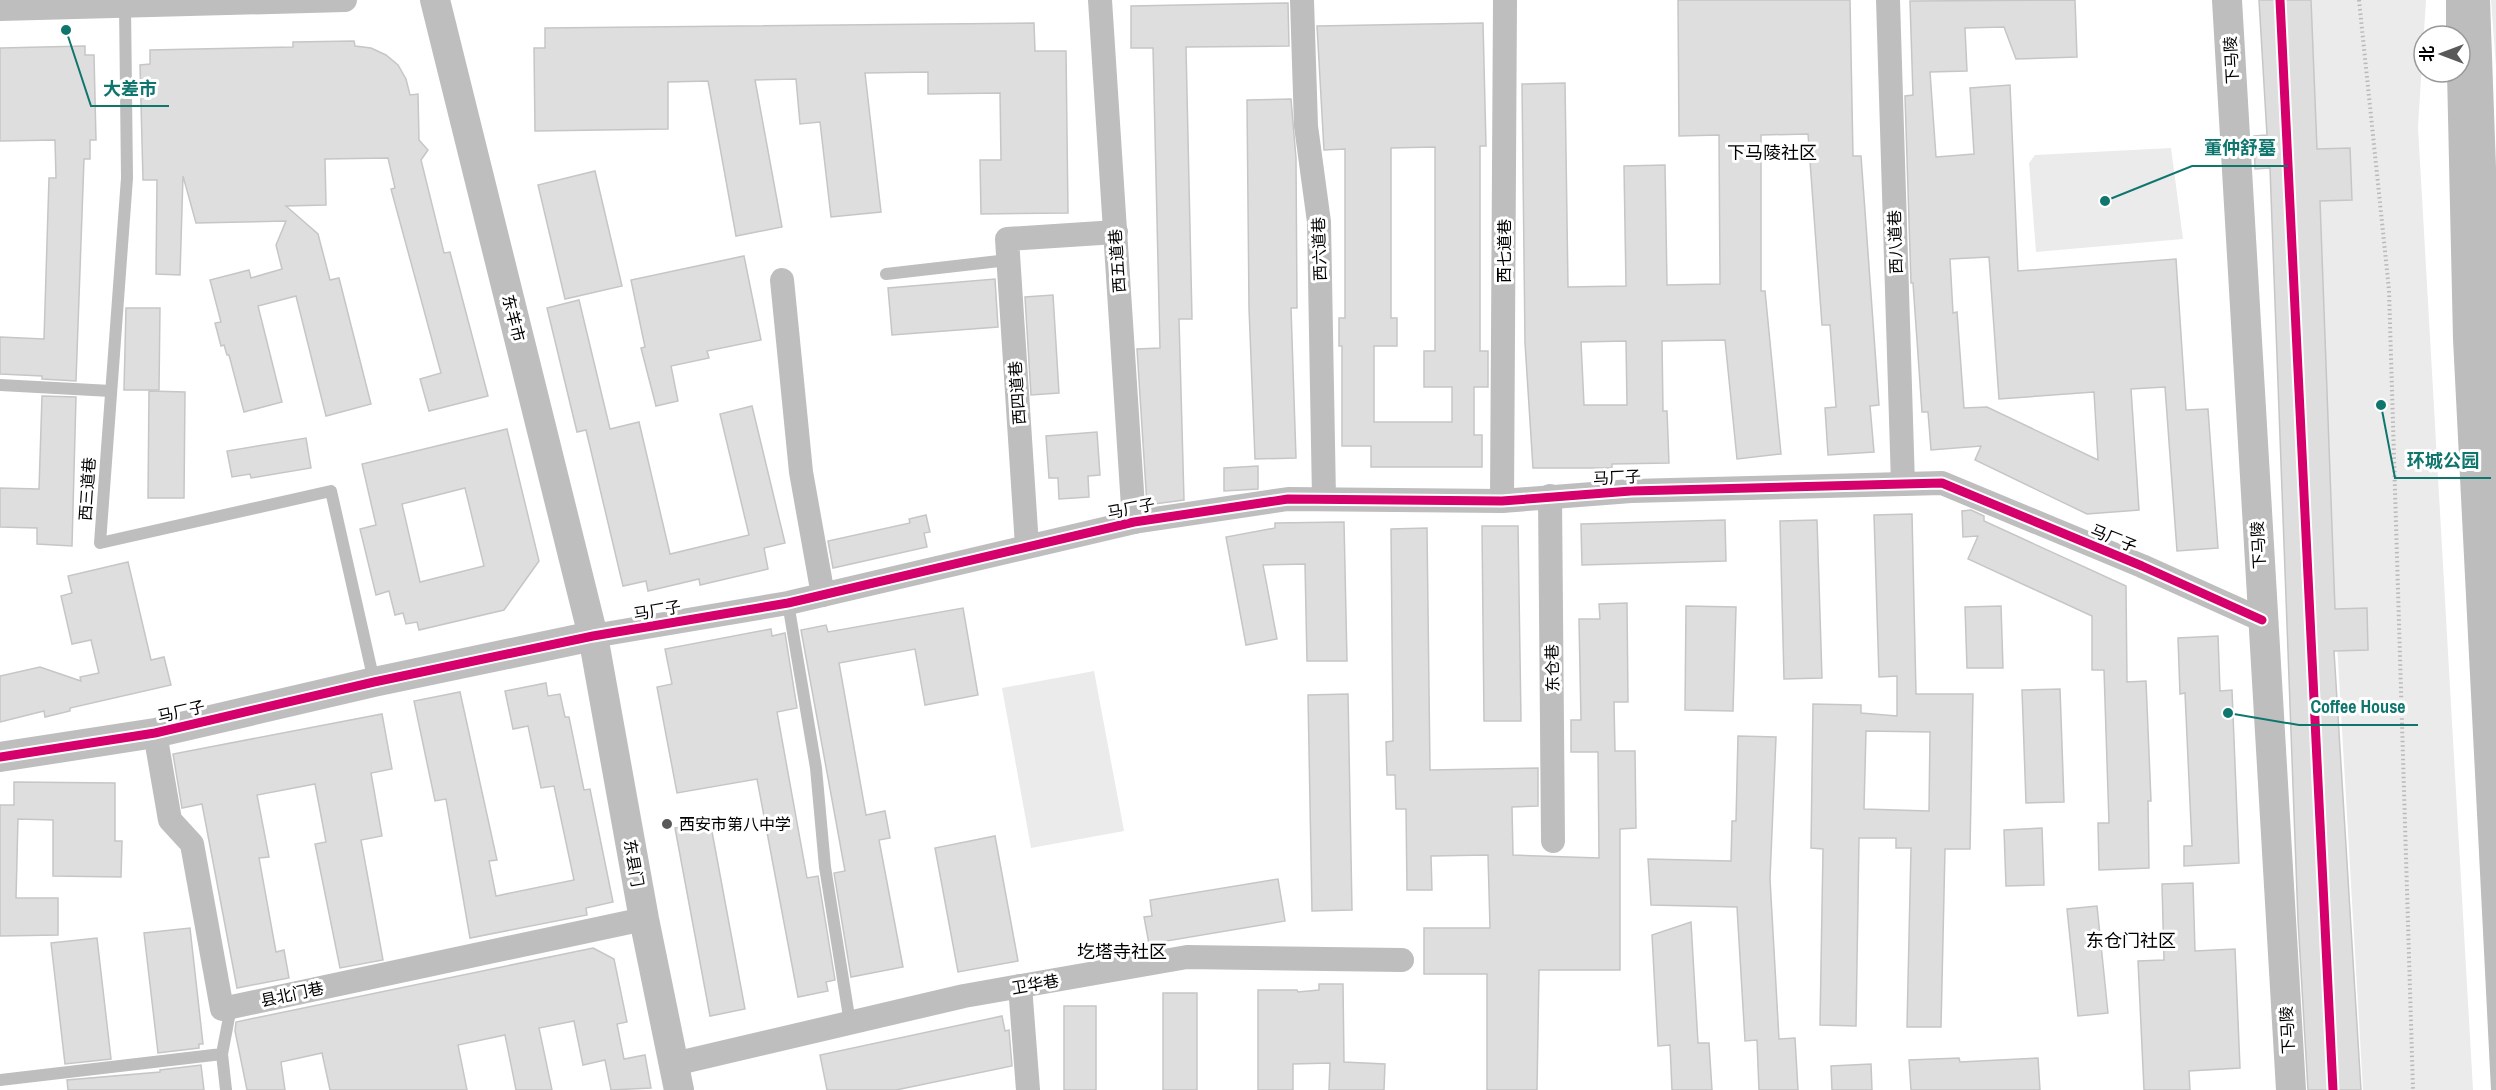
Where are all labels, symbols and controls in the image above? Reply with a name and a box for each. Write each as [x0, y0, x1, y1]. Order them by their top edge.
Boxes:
north arrow [2412, 24, 2472, 84]
street label: 下马陵 [2219, 35, 2243, 85]
text: 北 [2416, 46, 2438, 62]
callout: 大差市 [91, 70, 169, 106]
text: 大差市 [103, 76, 157, 101]
callout: 董仲舒墓 [2192, 130, 2288, 166]
text: 董仲舒墓 [2204, 135, 2276, 160]
district label: 下马陵社区 [1727, 140, 1817, 165]
street label: 西八道巷 [1883, 210, 1907, 274]
street label: 西六道巷 [1307, 217, 1331, 281]
street label: 西七道巷 [1493, 219, 1515, 283]
street label: 西五道巷 [1104, 228, 1130, 294]
street label: 东羊市 [498, 292, 530, 344]
street label: 西四道巷 [1004, 360, 1030, 426]
callout: 环城公园 [2395, 442, 2491, 478]
text: 环城公园 [2407, 448, 2479, 473]
street label: 西三道巷 [74, 456, 100, 522]
street label: 马厂子 [1592, 465, 1642, 489]
street label: 马厂子 [1105, 493, 1157, 523]
street label: 马厂子 [2088, 519, 2140, 557]
street label: 下马陵 [2246, 520, 2270, 570]
street label: 马厂子 [631, 595, 683, 625]
street label: 东仓巷 [1541, 644, 1563, 692]
callout: Coffee House [2299, 689, 2418, 725]
text: Coffee House [2310, 694, 2406, 719]
street label: 马厂子 [155, 695, 207, 727]
place label: 西安市第八中学 [679, 813, 791, 835]
marker: 西安市第八中学 [660, 817, 674, 831]
street label: 东县门 [619, 837, 649, 889]
district label: 东仓门社区 [2086, 928, 2176, 953]
district label: 圪塔寺社区 [1077, 939, 1167, 964]
street label: 卫华巷 [1009, 969, 1061, 999]
street label: 县北门巷 [258, 977, 326, 1011]
street label: 下马陵 [2275, 1005, 2299, 1055]

